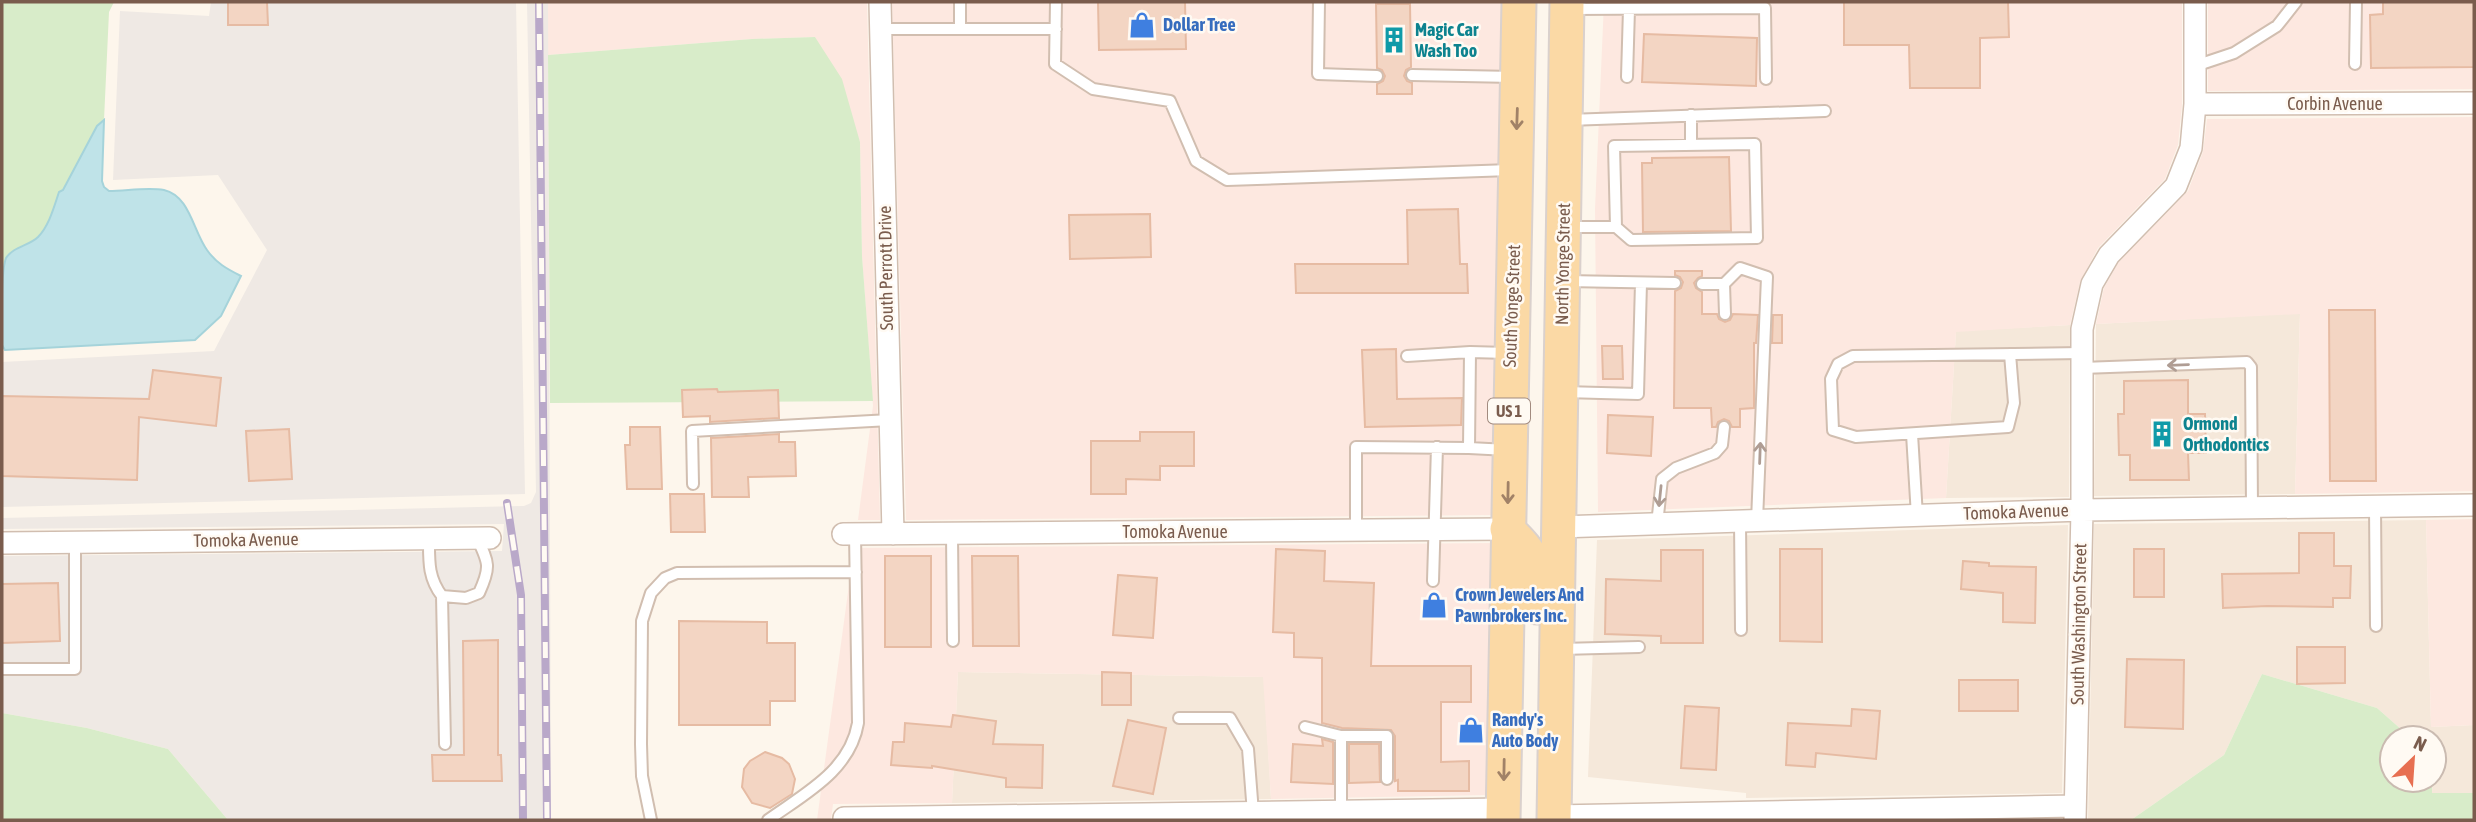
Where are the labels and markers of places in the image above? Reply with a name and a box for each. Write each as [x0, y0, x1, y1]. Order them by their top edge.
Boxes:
shop icon: Dollar Tree [1127, 10, 1157, 40]
place label: Dollar Tree [1163, 14, 1236, 35]
place label: Magic Car Wash Too [1414, 19, 1479, 61]
building icon: Magic Car Wash Too [1379, 25, 1409, 55]
place label: Ormond Orthodontics [2183, 413, 2270, 455]
building icon: Ormond Orthodontics [2147, 419, 2177, 449]
place label: Crown Jewelers And Pawnbrokers Inc. [1455, 584, 1584, 626]
shop icon: Crown Jewelers And Pawnbrokers Inc. [1419, 590, 1449, 620]
place label: Randy's Auto Body [1491, 709, 1559, 751]
shop icon: Randy's Auto Body [1456, 715, 1486, 745]

